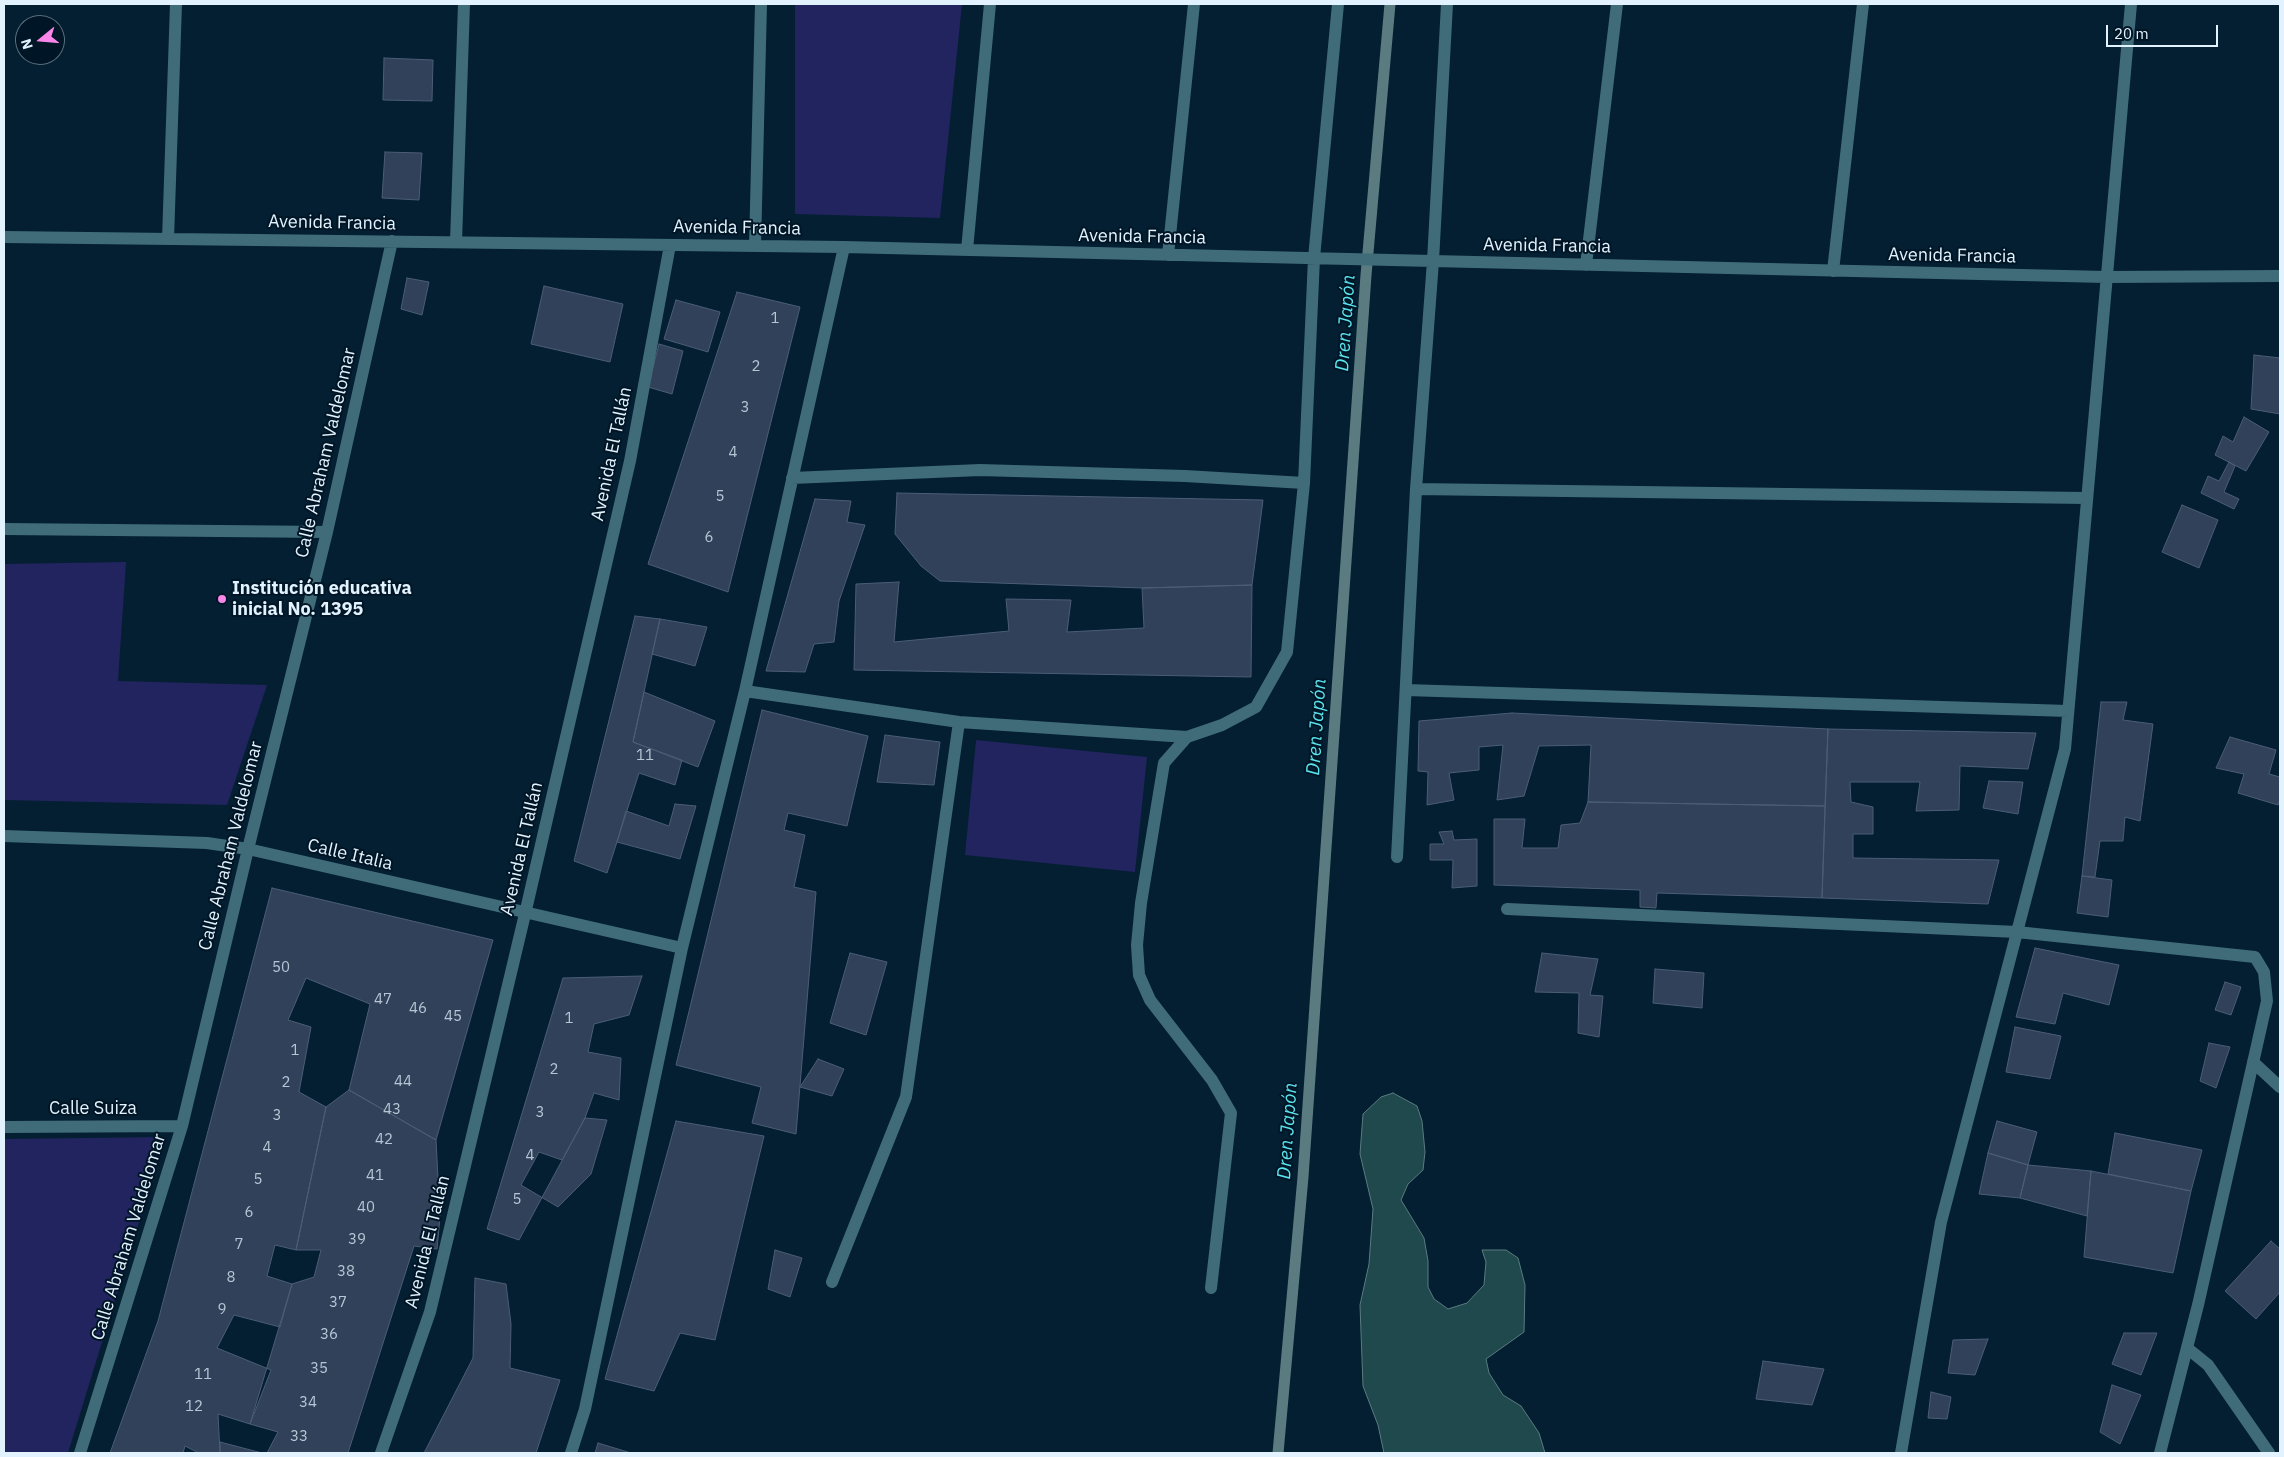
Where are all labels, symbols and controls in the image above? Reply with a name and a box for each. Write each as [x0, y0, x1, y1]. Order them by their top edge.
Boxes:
north arrow [15, 15, 65, 65]
scale bar [2109, 15, 2222, 47]
text: 20 m [2114, 24, 2149, 43]
text: N [17, 37, 37, 52]
street label: Avenida Francia [268, 211, 396, 235]
street label: Avenida Francia [673, 216, 801, 240]
street label: Avenida Francia [1078, 225, 1206, 249]
street label: Avenida Francia [1483, 234, 1611, 258]
street label: Avenida Francia [1888, 244, 2016, 268]
water label: Dren Japón [1331, 274, 1361, 372]
house number: 1 [771, 310, 779, 328]
street label: Calle Abraham Valdelomar [291, 346, 361, 560]
house number: 2 [752, 358, 760, 376]
street label: Avenida El Tallán [587, 385, 637, 523]
house number: 3 [741, 399, 749, 417]
house number: 4 [729, 444, 737, 462]
house number: 5 [716, 488, 724, 506]
house number: 6 [705, 529, 713, 547]
place label: Institución educativa inicial No. 1395 [232, 578, 412, 620]
marker: Institución educativa inicial No. 1395 [216, 593, 228, 605]
water label: Dren Japón [1302, 678, 1332, 776]
street label: Calle Abraham Valdelomar [195, 739, 267, 953]
house number: 11 [636, 747, 654, 765]
street label: Avenida El Tallán [496, 780, 548, 918]
street label: Calle Italia [305, 835, 395, 875]
house number: 50 [272, 959, 290, 977]
house number: 47 [374, 991, 392, 1009]
house number: 46 [409, 1000, 427, 1018]
house number: 45 [444, 1008, 462, 1026]
house number: 1 [565, 1010, 573, 1028]
house number: 1 [291, 1042, 299, 1060]
house number: 2 [550, 1061, 558, 1079]
house number: 44 [394, 1073, 412, 1091]
house number: 2 [282, 1074, 290, 1092]
water label: Dren Japón [1273, 1082, 1303, 1180]
street label: Calle Suiza [49, 1098, 137, 1120]
house number: 43 [383, 1101, 401, 1119]
house number: 3 [536, 1104, 544, 1122]
house number: 3 [273, 1107, 281, 1125]
street label: Calle Abraham Valdelomar [87, 1131, 171, 1343]
house number: 42 [375, 1131, 393, 1149]
house number: 4 [263, 1139, 271, 1157]
house number: 4 [526, 1147, 534, 1165]
house number: 41 [366, 1167, 384, 1185]
house number: 5 [254, 1171, 262, 1189]
street label: Avenida El Tallán [401, 1173, 455, 1311]
house number: 5 [513, 1191, 521, 1209]
house number: 40 [357, 1199, 375, 1217]
house number: 6 [245, 1204, 253, 1222]
house number: 39 [348, 1231, 366, 1249]
house number: 7 [235, 1236, 243, 1254]
house number: 38 [337, 1263, 355, 1281]
house number: 8 [227, 1269, 235, 1287]
house number: 37 [329, 1294, 347, 1312]
house number: 9 [218, 1301, 226, 1319]
house number: 36 [320, 1326, 338, 1344]
house number: 35 [310, 1360, 328, 1378]
house number: 11 [194, 1366, 212, 1384]
house number: 34 [299, 1394, 317, 1412]
house number: 12 [185, 1398, 203, 1416]
house number: 33 [290, 1428, 308, 1446]

